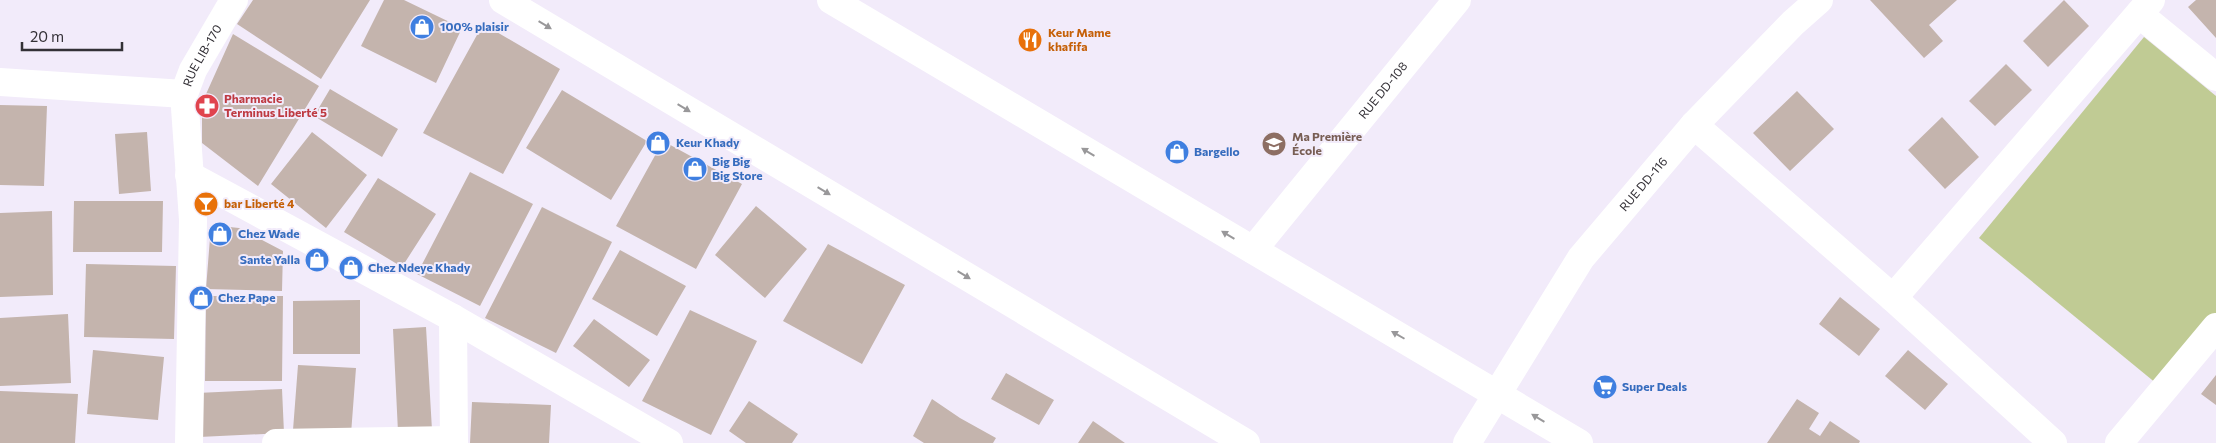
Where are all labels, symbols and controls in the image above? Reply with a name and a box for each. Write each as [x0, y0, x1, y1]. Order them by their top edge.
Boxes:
shop icon: 100% plaisir [409, 14, 435, 40]
place label: 100% plaisir [440, 19, 509, 33]
scale bar [22, 20, 122, 52]
one-way arrow [538, 20, 551, 29]
street label: RUE LIB-170 [179, 22, 224, 88]
place label: Keur Mame khafifa [1048, 25, 1111, 53]
text: 20 m [30, 27, 64, 45]
restaurant icon: Keur Mame khafifa [1017, 27, 1043, 53]
street label: RUE DD-108 [1355, 59, 1410, 121]
place label: Pharmacie Terminus Liberté 5 [224, 91, 327, 119]
pharmacy icon: Pharmacie Terminus Liberté 5 [194, 93, 220, 119]
one-way arrow [678, 104, 691, 113]
place label: Ma Première École [1292, 129, 1362, 157]
shop icon: Keur Khady [645, 130, 671, 156]
school or university icon: Ma Première École [1261, 131, 1287, 157]
place label: Keur Khady [676, 135, 740, 149]
shop icon: Bargello [1164, 139, 1190, 165]
place label: Bargello [1194, 144, 1240, 158]
one-way arrow [1080, 148, 1095, 156]
place label: Big Big Big Store [712, 154, 763, 182]
street label: RUE DD-116 [1616, 154, 1670, 213]
shop icon: Big Big Big Store [682, 156, 708, 182]
one-way arrow [818, 187, 831, 196]
bar icon: bar Liberté 4 [193, 191, 219, 217]
place label: bar Liberté 4 [224, 196, 295, 210]
shop icon: Chez Wade [207, 221, 233, 247]
place label: Chez Wade [238, 226, 300, 240]
one-way arrow [1221, 230, 1234, 239]
shop icon: Sante Yalla [304, 247, 330, 273]
place label: Sante Yalla [240, 252, 300, 266]
shop icon: Chez Ndeye Khady [338, 255, 364, 281]
place label: Chez Ndeye Khady [368, 260, 471, 274]
one-way arrow [957, 270, 970, 279]
shop icon: Chez Pape [188, 285, 214, 311]
place label: Chez Pape [218, 290, 275, 304]
one-way arrow [1390, 331, 1405, 339]
supermarket icon: Super Deals [1592, 374, 1618, 400]
place label: Super Deals [1622, 379, 1687, 393]
one-way arrow [1531, 413, 1544, 422]

